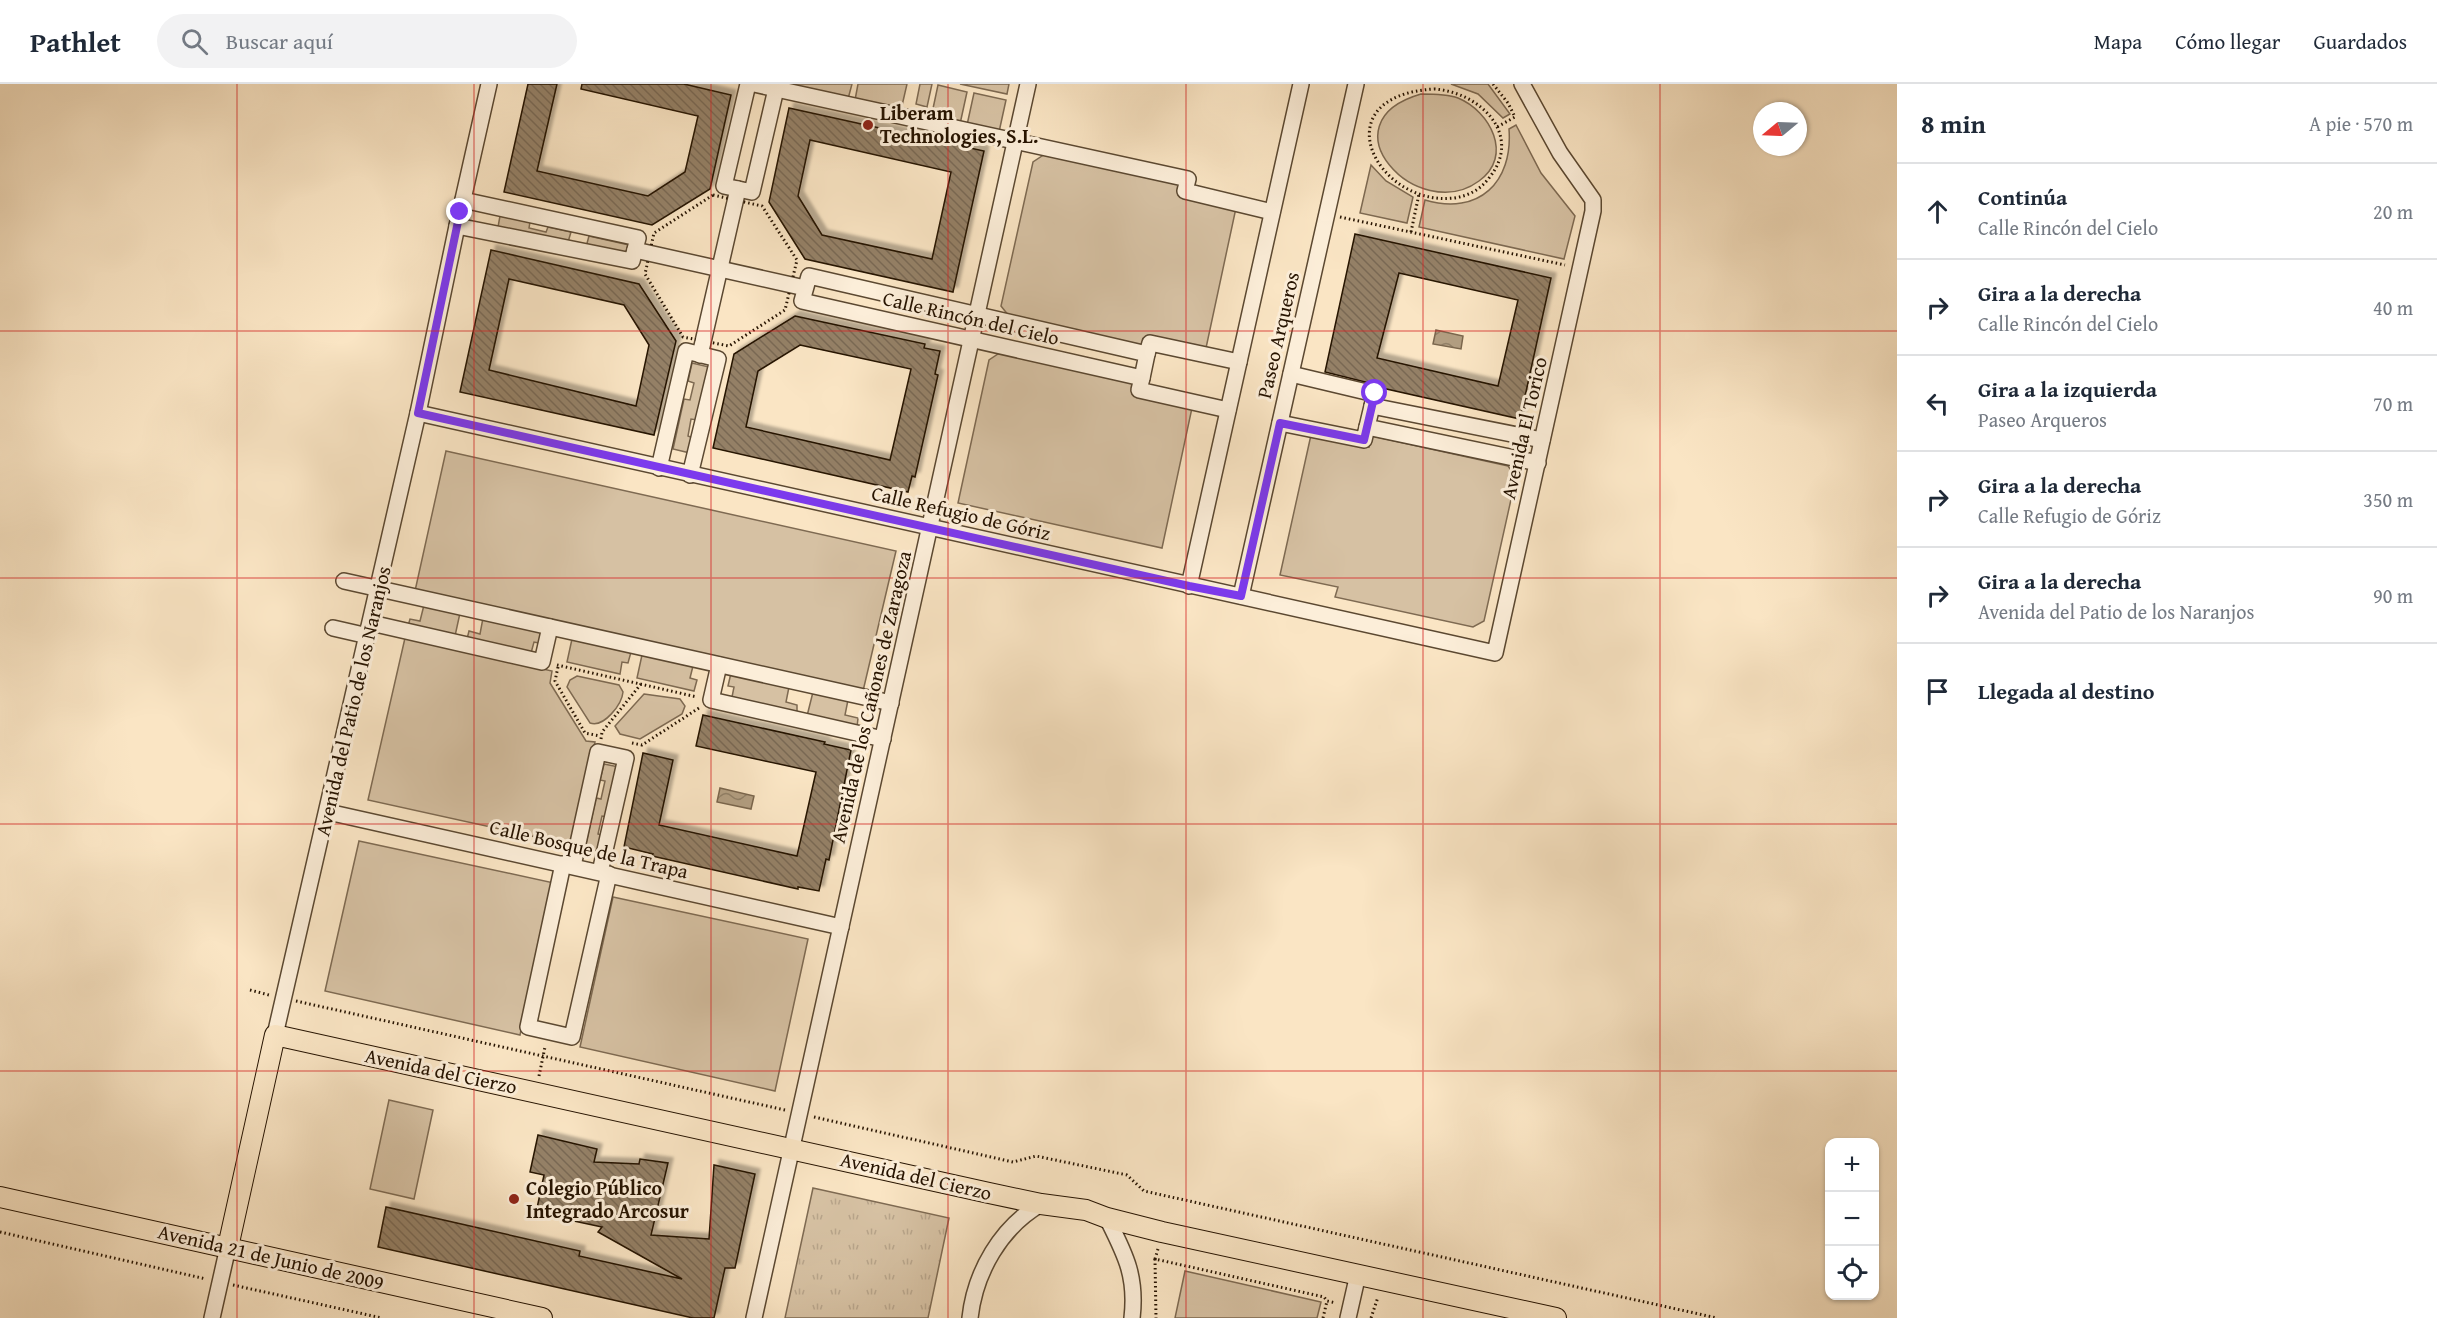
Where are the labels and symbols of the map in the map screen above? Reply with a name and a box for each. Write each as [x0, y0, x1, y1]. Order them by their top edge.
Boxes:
place label: Liberam Technologies, S.L. [880, 98, 1038, 150]
north arrow [1753, 102, 1807, 156]
marker: Liberam Technologies, S.L. [861, 118, 875, 132]
route end [446, 198, 472, 224]
street label: Paseo Arqueros [1249, 269, 1306, 401]
street label: Calle Rincón del Cielo [880, 283, 1062, 352]
street label: Avenida El Torico [1493, 354, 1554, 502]
route start [1361, 379, 1387, 405]
street label: Calle Refugio de Góriz [869, 478, 1054, 547]
street label: Avenida de los Cañones de Zaragoza [823, 547, 918, 846]
street label: Avenida del Patio de los Naranjos [307, 563, 398, 839]
street label: Calle Bosque de la Trapa [487, 812, 692, 886]
street label: Avenida del Cierzo [363, 1040, 520, 1101]
street label: Avenida del Cierzo [838, 1144, 995, 1207]
place label: Colegio Público Integrado Arcosur [526, 1173, 689, 1225]
marker: Colegio Público Integrado Arcosur [507, 1192, 521, 1206]
street label: Avenida 21 de Junio de 2009 [155, 1216, 387, 1297]

